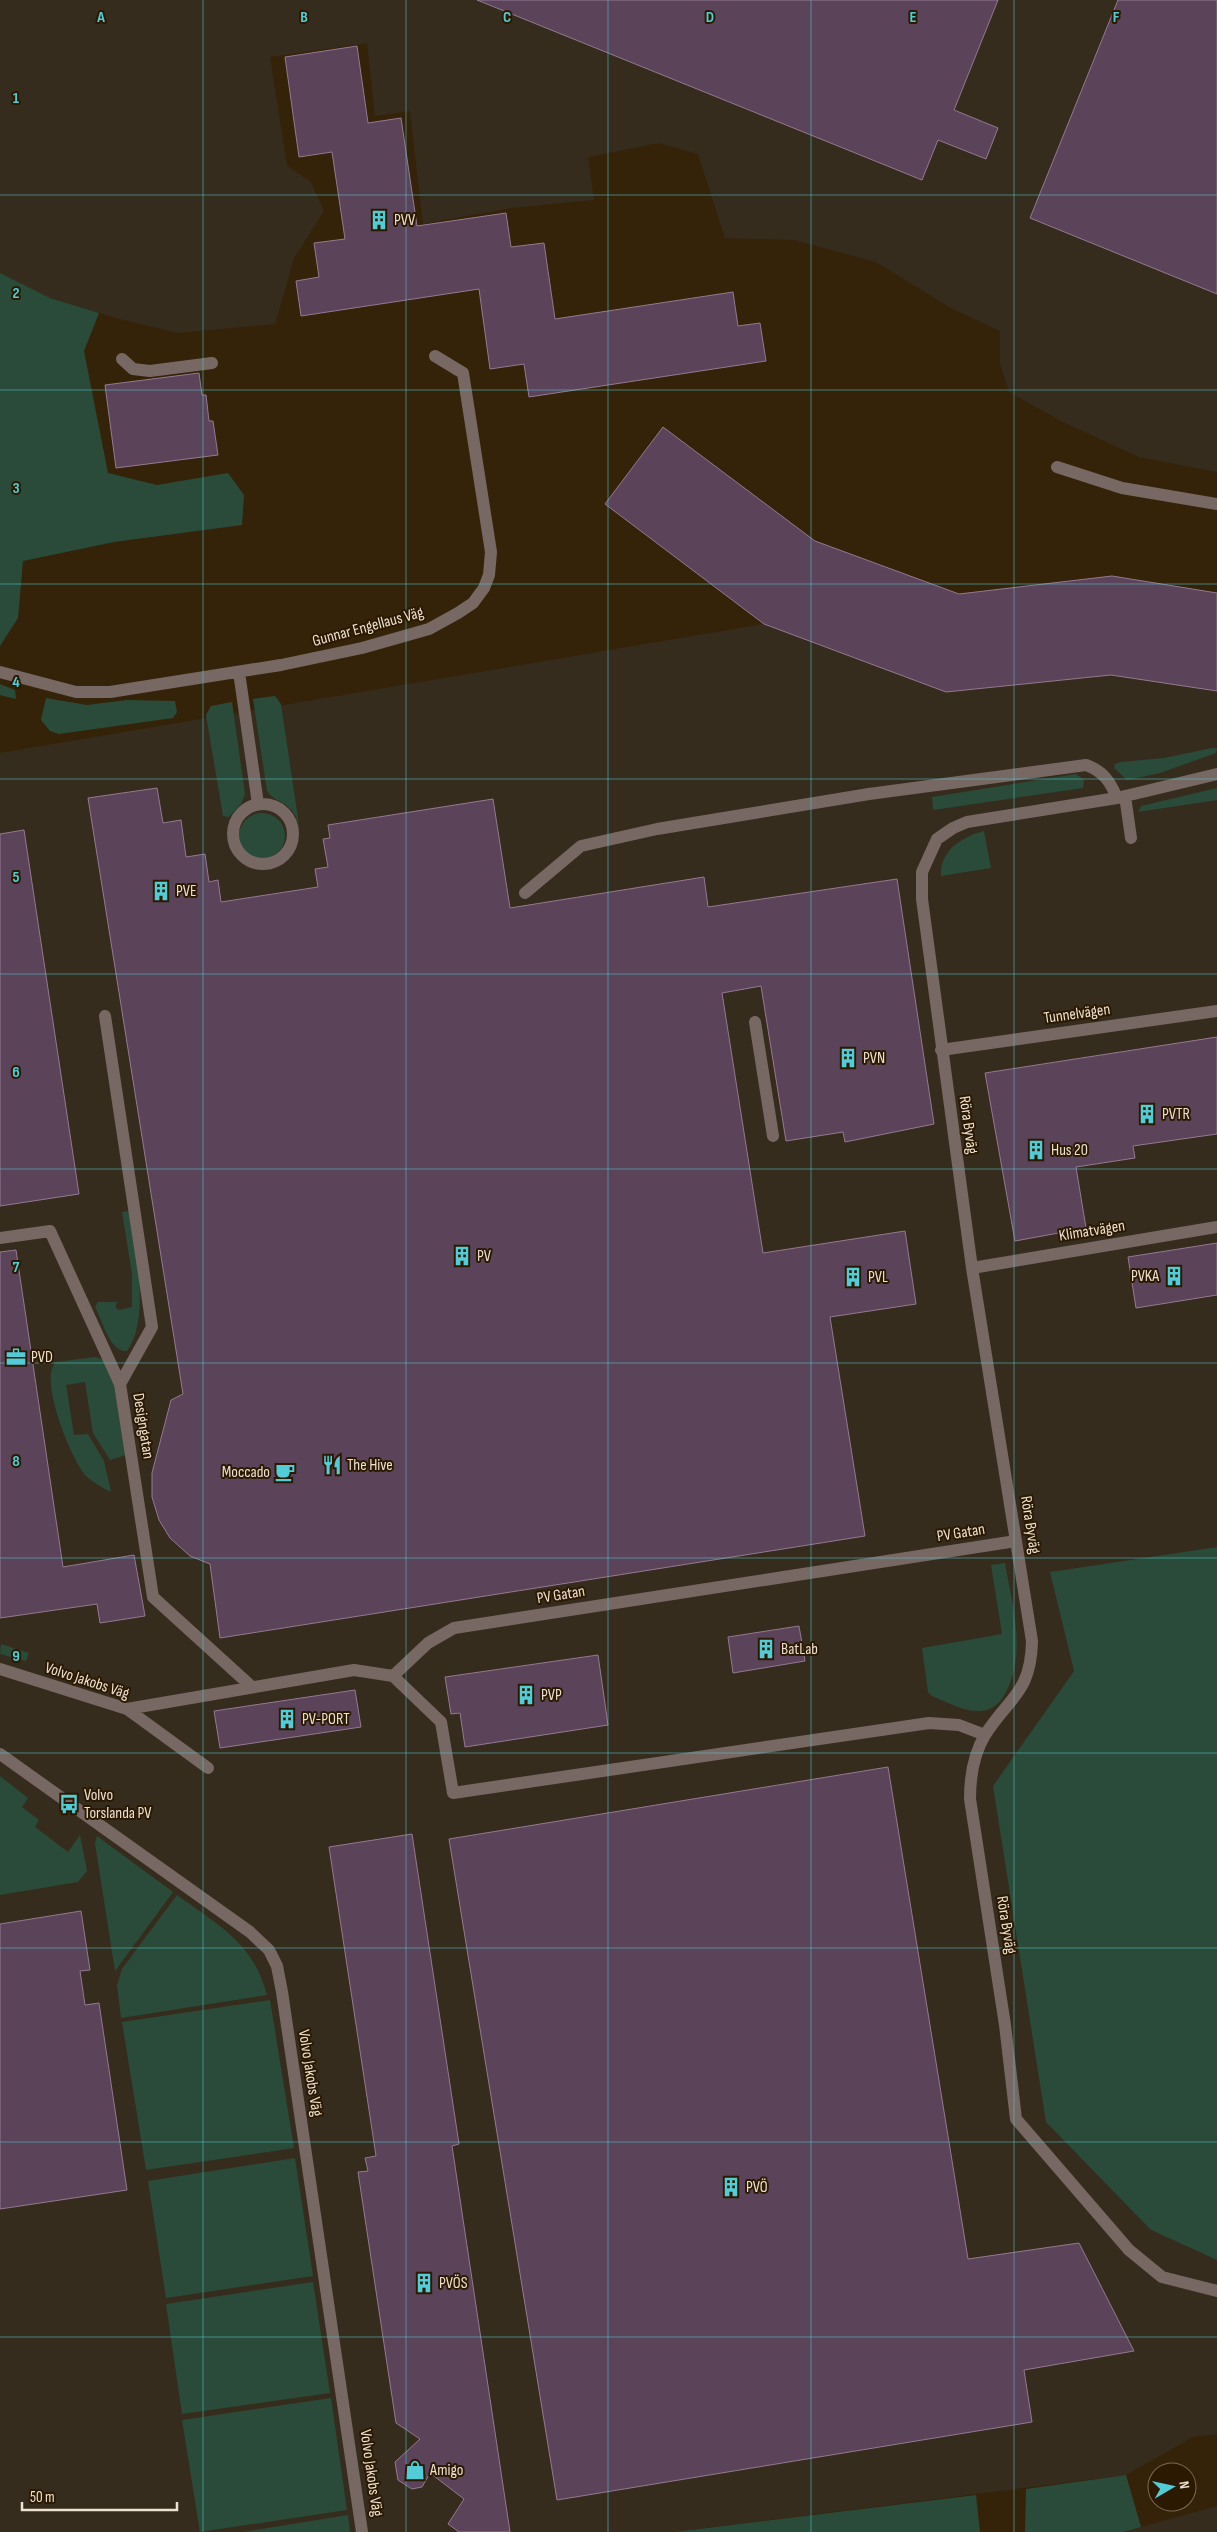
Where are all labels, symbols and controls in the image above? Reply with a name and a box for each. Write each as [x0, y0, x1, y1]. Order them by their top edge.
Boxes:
text: A [96, 8, 105, 27]
text: B [300, 8, 308, 27]
text: C [503, 8, 511, 27]
text: D [706, 8, 714, 27]
text: E [910, 8, 917, 27]
text: F [1113, 8, 1120, 27]
text: 1 [13, 89, 20, 108]
building icon: PVV [368, 209, 390, 231]
place label: PVV [394, 211, 416, 230]
text: 2 [12, 284, 20, 303]
text: 3 [12, 479, 20, 498]
street label: Gunnar Engellaus Väg [310, 603, 426, 651]
text: 4 [12, 673, 20, 692]
text: 5 [12, 868, 20, 887]
building icon: PVE [150, 880, 172, 902]
place label: PVE [176, 882, 197, 901]
street label: Tunnelvägen [1043, 1000, 1111, 1028]
building icon: PVN [837, 1047, 859, 1069]
place label: PVN [863, 1049, 885, 1068]
text: 6 [12, 1063, 20, 1082]
street label: Röra Byväg [955, 1095, 981, 1155]
building icon: PVTR [1136, 1103, 1158, 1125]
place label: PVTR [1162, 1105, 1190, 1124]
building icon: Hus 20 [1025, 1139, 1047, 1161]
place label: Hus 20 [1051, 1141, 1088, 1160]
street label: Klimatvägen [1058, 1216, 1126, 1246]
building icon: PV [451, 1245, 473, 1267]
place label: PV [477, 1247, 492, 1266]
text: 7 [13, 1258, 20, 1277]
building icon: PVKA [1163, 1265, 1185, 1287]
building icon: PVL [842, 1266, 864, 1288]
place label: PVKA [1131, 1267, 1159, 1286]
place label: PVL [868, 1268, 888, 1287]
office icon: PVD [5, 1346, 27, 1368]
place label: PVD [31, 1348, 53, 1367]
street label: Designgatan [128, 1392, 158, 1460]
text: 8 [12, 1452, 20, 1471]
restaurant icon: The Hive [321, 1454, 343, 1476]
place label: The Hive [347, 1456, 393, 1475]
cafe icon: Moccado [274, 1461, 296, 1483]
place label: Moccado [222, 1463, 270, 1482]
street label: Röra Byväg [1016, 1495, 1044, 1555]
street label: PV Gatan [936, 1520, 986, 1546]
street label: PV Gatan [536, 1582, 586, 1608]
building icon: BatLab [755, 1638, 777, 1660]
place label: BatLab [781, 1640, 818, 1659]
text: 9 [12, 1647, 20, 1666]
street label: Volvo Jakobs Väg [42, 1658, 132, 1704]
building icon: PVP [515, 1684, 537, 1706]
place label: PVP [541, 1686, 562, 1705]
building icon: PV-PORT [276, 1708, 298, 1730]
place label: PV-PORT [302, 1710, 350, 1729]
place label: Volvo Torslanda PV [84, 1786, 152, 1823]
bus stop icon: Volvo Torslanda PV [58, 1793, 80, 1815]
street label: Röra Byväg [992, 1895, 1020, 1955]
street label: Volvo Jakobs Väg [294, 2028, 326, 2118]
building icon: PVÖ [720, 2176, 742, 2198]
place label: PVÖ [746, 2178, 768, 2197]
building icon: PVÖS [413, 2272, 435, 2294]
place label: PVÖS [439, 2274, 468, 2293]
street label: Volvo Jakobs Väg [355, 2428, 387, 2518]
shop icon: Amigo [404, 2459, 426, 2481]
place label: Amigo [429, 2461, 463, 2480]
north arrow [1147, 2462, 1197, 2512]
scale bar [22, 2480, 178, 2512]
text: N [1175, 2480, 1193, 2490]
text: 50 m [30, 2488, 55, 2507]

